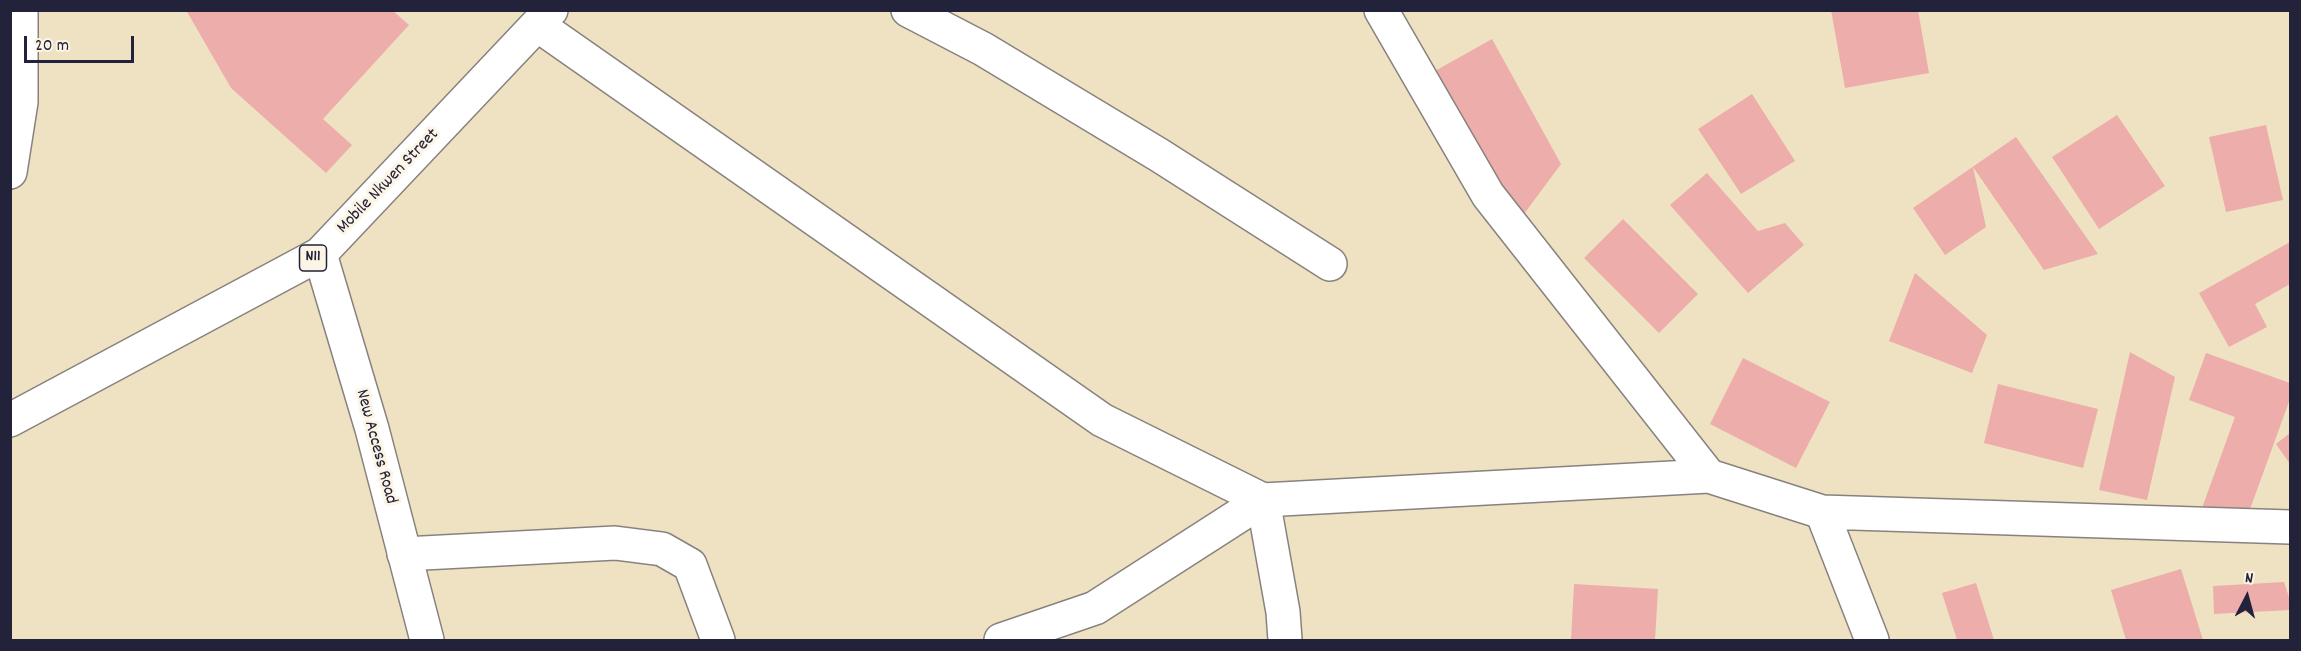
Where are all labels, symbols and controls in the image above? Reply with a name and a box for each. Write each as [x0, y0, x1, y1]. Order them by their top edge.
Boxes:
scale bar [27, 24, 136, 62]
text: 20 m [35, 34, 69, 59]
street label: Mobile Nkwen Street [333, 125, 445, 239]
road number: N11 [300, 245, 326, 271]
street label: New Access Road [349, 387, 401, 507]
north arrow [2217, 567, 2277, 627]
text: N [2244, 567, 2254, 590]

